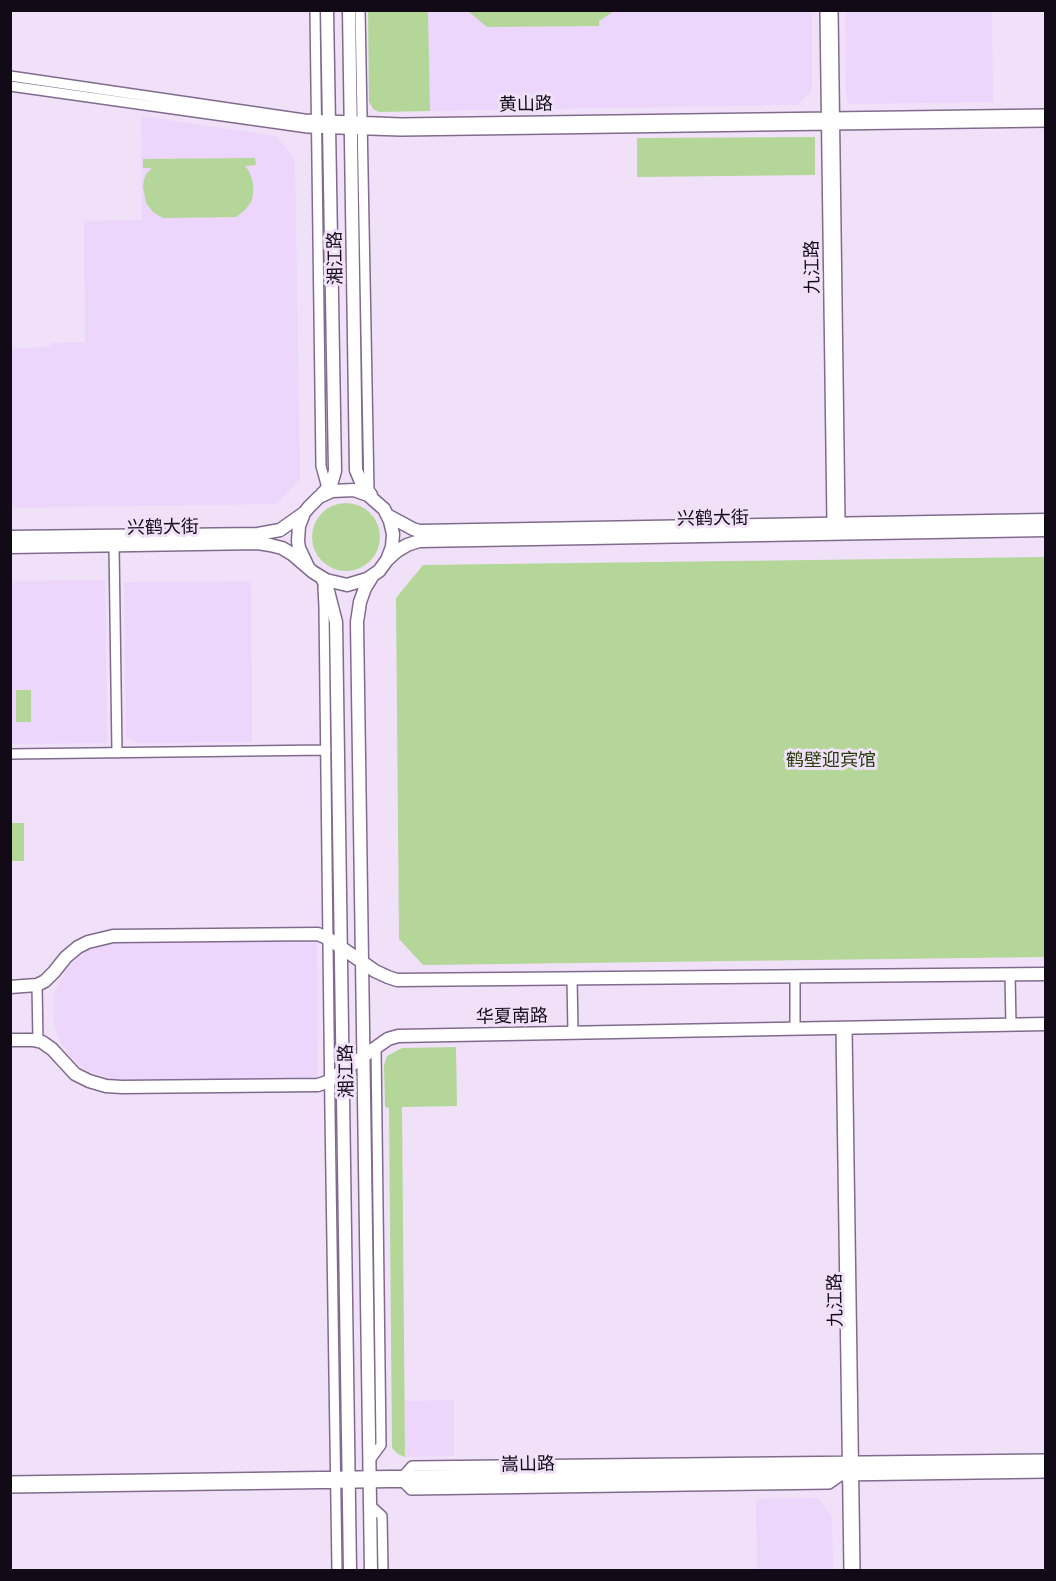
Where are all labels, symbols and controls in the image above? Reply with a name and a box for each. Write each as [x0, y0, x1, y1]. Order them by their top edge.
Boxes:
street label: 黄山路 [499, 93, 553, 115]
street label: 湘江路 [324, 231, 346, 285]
street label: 九江路 [801, 240, 823, 294]
street label: 兴鹤大街 [677, 507, 749, 529]
street label: 兴鹤大街 [127, 516, 199, 538]
park label: 鹤壁迎宾馆 [786, 749, 876, 771]
street label: 华夏南路 [476, 1005, 548, 1027]
street label: 湘江路 [335, 1044, 357, 1098]
street label: 九江路 [824, 1273, 846, 1327]
street label: 嵩山路 [501, 1453, 555, 1475]

